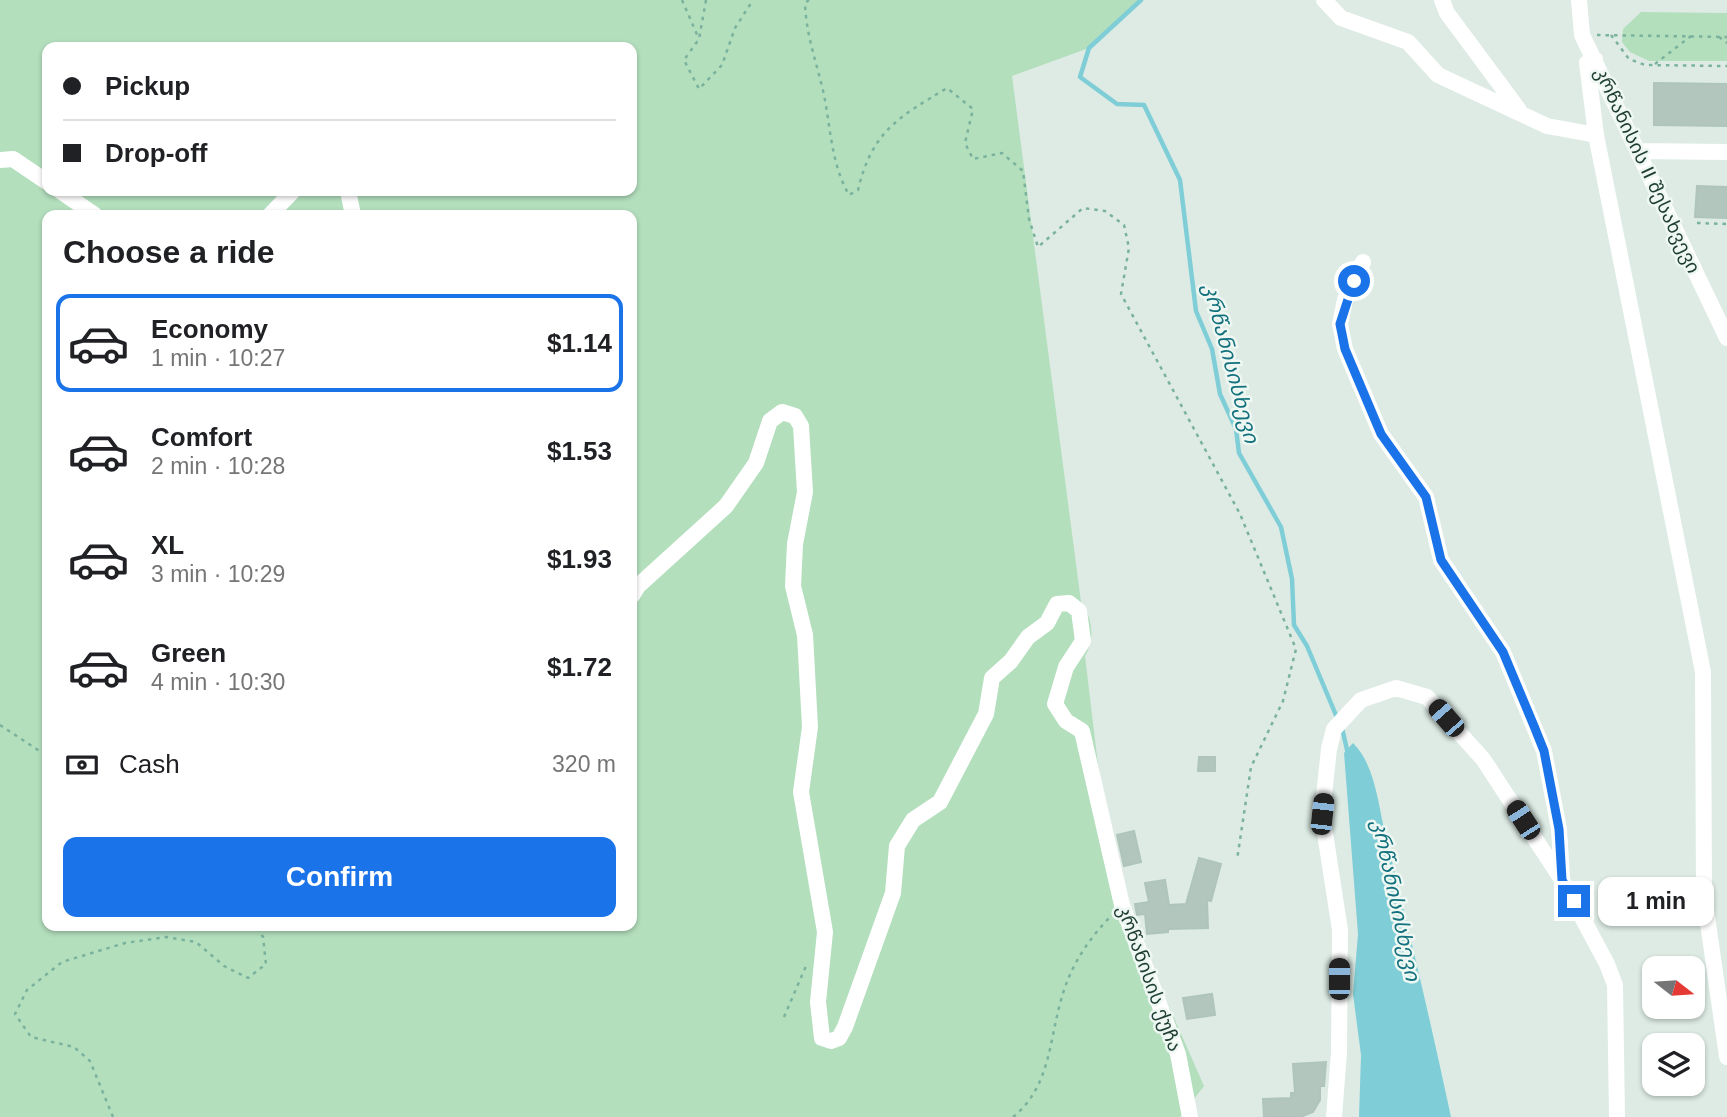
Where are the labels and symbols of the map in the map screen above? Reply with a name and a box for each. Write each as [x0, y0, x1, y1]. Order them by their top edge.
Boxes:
street label: კრწანისის II შესახვევი [1590, 64, 1705, 277]
route start [1338, 265, 1370, 297]
water label: კრწანისისხევი [1197, 281, 1264, 447]
car [1425, 695, 1468, 741]
car [1310, 792, 1335, 836]
car [1503, 797, 1544, 843]
water label: კრწანისისხევი [1366, 817, 1425, 984]
callout: 1 min [1598, 876, 1714, 926]
route end [1558, 885, 1590, 917]
street label: კრწანისის ქუჩა [1112, 902, 1186, 1054]
north arrow [1642, 956, 1704, 1018]
car [1329, 958, 1350, 1000]

